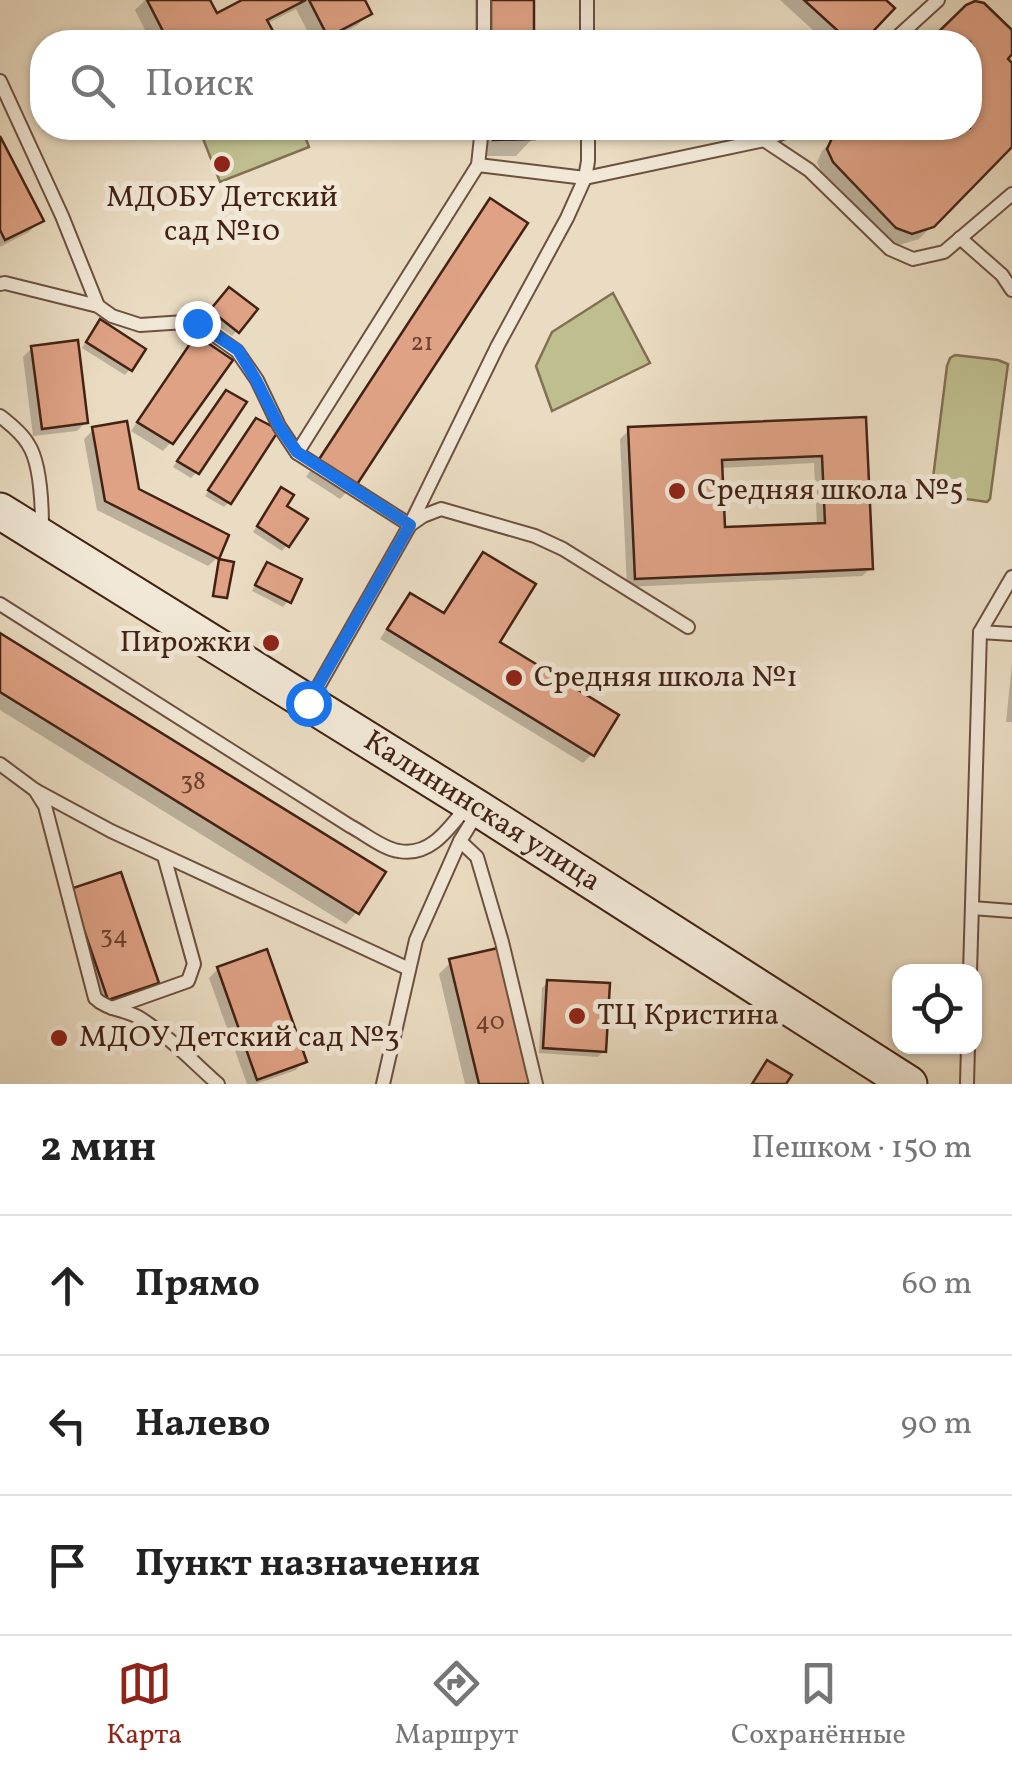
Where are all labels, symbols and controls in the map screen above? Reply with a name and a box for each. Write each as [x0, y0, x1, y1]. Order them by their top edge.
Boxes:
search box [30, 30, 982, 140]
icon: search [65, 58, 120, 113]
text: Поиск [145, 59, 254, 112]
marker: МДОБУ Детский сад №10 [211, 153, 233, 175]
place label: МДОБУ Детский сад №10 [106, 177, 338, 253]
route end [175, 301, 221, 347]
house number: 21 [410, 326, 434, 361]
place label: Средняя школа №5 [697, 470, 964, 512]
marker: Средняя школа №5 [666, 480, 688, 502]
place label: Пирожки [120, 622, 251, 664]
marker: Пирожки [260, 632, 282, 654]
place label: Средняя школа №1 [534, 657, 798, 699]
marker: Средняя школа №1 [503, 667, 525, 689]
route start [286, 681, 332, 727]
street label: Калининская улица [355, 721, 609, 902]
house number: 38 [180, 765, 206, 800]
house number: 34 [100, 919, 128, 954]
map controls [892, 964, 982, 1054]
button: locate [892, 964, 982, 1054]
place label: ТЦ Кристина [597, 995, 779, 1037]
house number: 40 [475, 1005, 505, 1040]
marker: ТЦ Кристина [566, 1005, 588, 1027]
place label: МДОУ Детский сад №3 [79, 1017, 400, 1059]
marker: МДОУ Детский сад №3 [48, 1027, 70, 1049]
text: 2 мин [40, 1120, 156, 1179]
text: Пешком · 150 m [751, 1127, 972, 1171]
icon: ahead [40, 1258, 95, 1313]
text: Прямо [135, 1259, 260, 1312]
text: 60 m [902, 1263, 972, 1307]
icon: left [40, 1398, 95, 1453]
text: Налево [135, 1399, 271, 1452]
text: 90 m [901, 1403, 972, 1447]
icon: arrive [40, 1538, 95, 1593]
text: Пункт назначения [135, 1539, 480, 1592]
tab: Карта [106, 1656, 182, 1755]
tab: Маршрут [395, 1656, 518, 1755]
tab: Сохранённые [731, 1656, 906, 1755]

